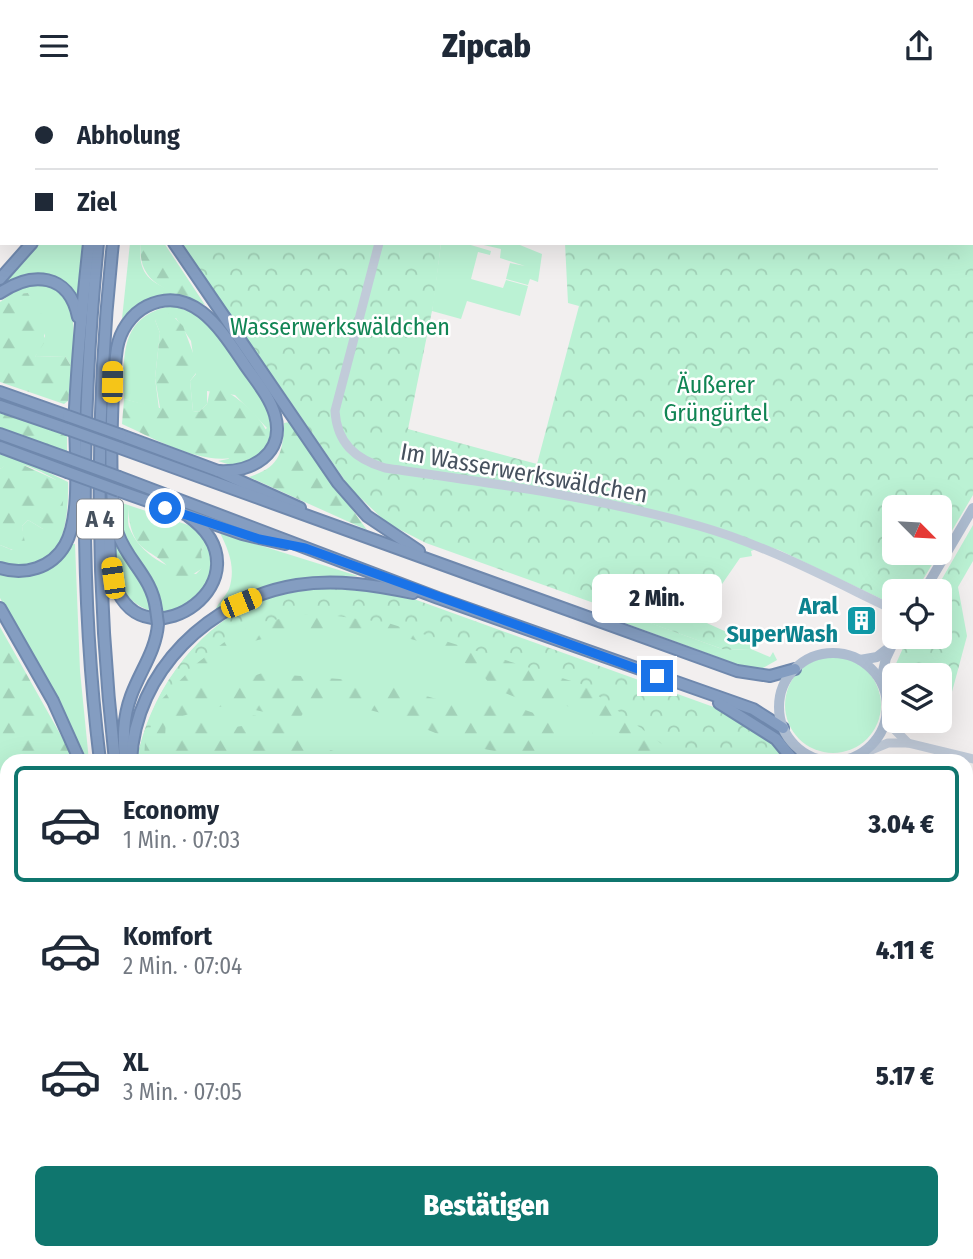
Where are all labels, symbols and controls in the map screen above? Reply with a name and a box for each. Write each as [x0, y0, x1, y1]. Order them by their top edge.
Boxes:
icon: menu [35, 27, 73, 65]
text: Zipcab [442, 27, 531, 65]
icon: share [900, 27, 938, 65]
text: Abholung [77, 120, 180, 151]
text: Ziel [77, 187, 117, 218]
park label: Wasserwerkswäldchen [230, 313, 450, 341]
car [102, 361, 123, 403]
park label: Äußerer Grüngürtel [664, 371, 768, 427]
street label: Im Wasserwerkswäldchen [398, 437, 650, 509]
route start [149, 492, 181, 524]
north arrow [882, 495, 952, 565]
map controls [882, 495, 952, 733]
road number: A 4 [77, 499, 123, 539]
car [100, 556, 127, 600]
callout: 2 Min. [592, 575, 722, 623]
button: locate [882, 579, 952, 649]
text: 2 Min. [629, 584, 685, 612]
car [218, 585, 265, 621]
place label: Aral SuperWash [726, 592, 838, 648]
building icon: Aral SuperWash [844, 603, 878, 637]
route end [641, 660, 673, 692]
button: layers [882, 663, 952, 733]
icon: car [39, 793, 102, 856]
text: Economy [123, 795, 219, 826]
text: 3.04 € [869, 809, 934, 840]
text: 1 Min. · 07:03 [123, 826, 240, 854]
icon: car [39, 919, 102, 982]
text: Komfort [123, 921, 212, 952]
text: 4.11 € [876, 935, 934, 966]
text: 2 Min. · 07:04 [123, 952, 242, 980]
icon: car [39, 1045, 102, 1108]
text: XL [123, 1047, 149, 1078]
text: 5.17 € [876, 1061, 934, 1092]
text: 3 Min. · 07:05 [123, 1078, 242, 1106]
button: Bestätigen [35, 1166, 938, 1246]

